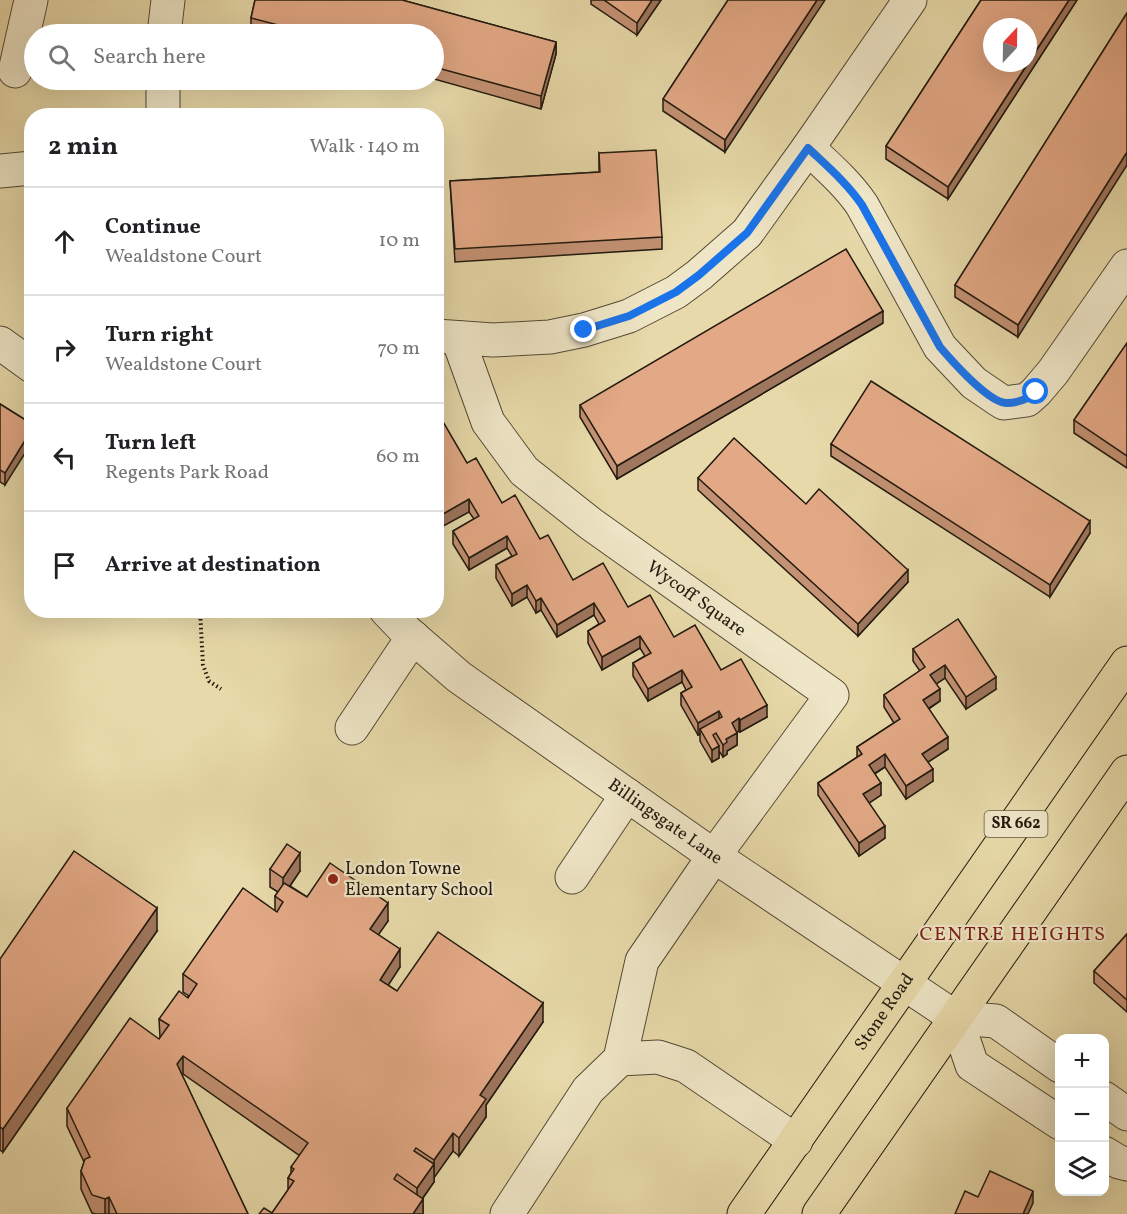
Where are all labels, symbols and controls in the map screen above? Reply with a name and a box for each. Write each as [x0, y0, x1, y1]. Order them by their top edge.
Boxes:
north arrow [983, 18, 1037, 72]
search box [24, 24, 444, 90]
icon: search [45, 41, 78, 74]
text: Search here [93, 42, 206, 73]
text: 2 min [48, 129, 118, 165]
text: Walk · 140 m [310, 133, 420, 161]
text: Continue [105, 212, 201, 243]
icon: ahead [48, 225, 81, 258]
text: 10 m [379, 227, 420, 255]
text: Wealdstone Court [105, 243, 262, 271]
route end [570, 316, 596, 342]
text: Turn right [105, 320, 213, 351]
icon: right [48, 333, 81, 366]
text: 70 m [377, 335, 420, 363]
text: Wealdstone Court [105, 351, 262, 379]
route start [1022, 378, 1048, 404]
text: Turn left [105, 428, 196, 459]
icon: left [48, 441, 81, 474]
text: 60 m [376, 443, 420, 471]
text: Regents Park Road [105, 459, 269, 487]
icon: arrive [48, 549, 81, 582]
text: Arrive at destination [105, 550, 321, 581]
street label: Wycoff Square [641, 555, 751, 643]
street label: Billingsgate Lane [603, 773, 727, 871]
road number: SR 662 [984, 811, 1048, 837]
place label: London Towne Elementary School [345, 857, 493, 903]
marker: London Towne Elementary School [326, 872, 340, 886]
district label: CENTRE HEIGHTS [919, 921, 1107, 949]
street label: Stone Road [849, 968, 920, 1056]
map controls [1055, 1034, 1109, 1196]
button: + [1055, 1034, 1109, 1088]
button: − [1055, 1088, 1109, 1142]
button: layers [1055, 1142, 1109, 1196]

